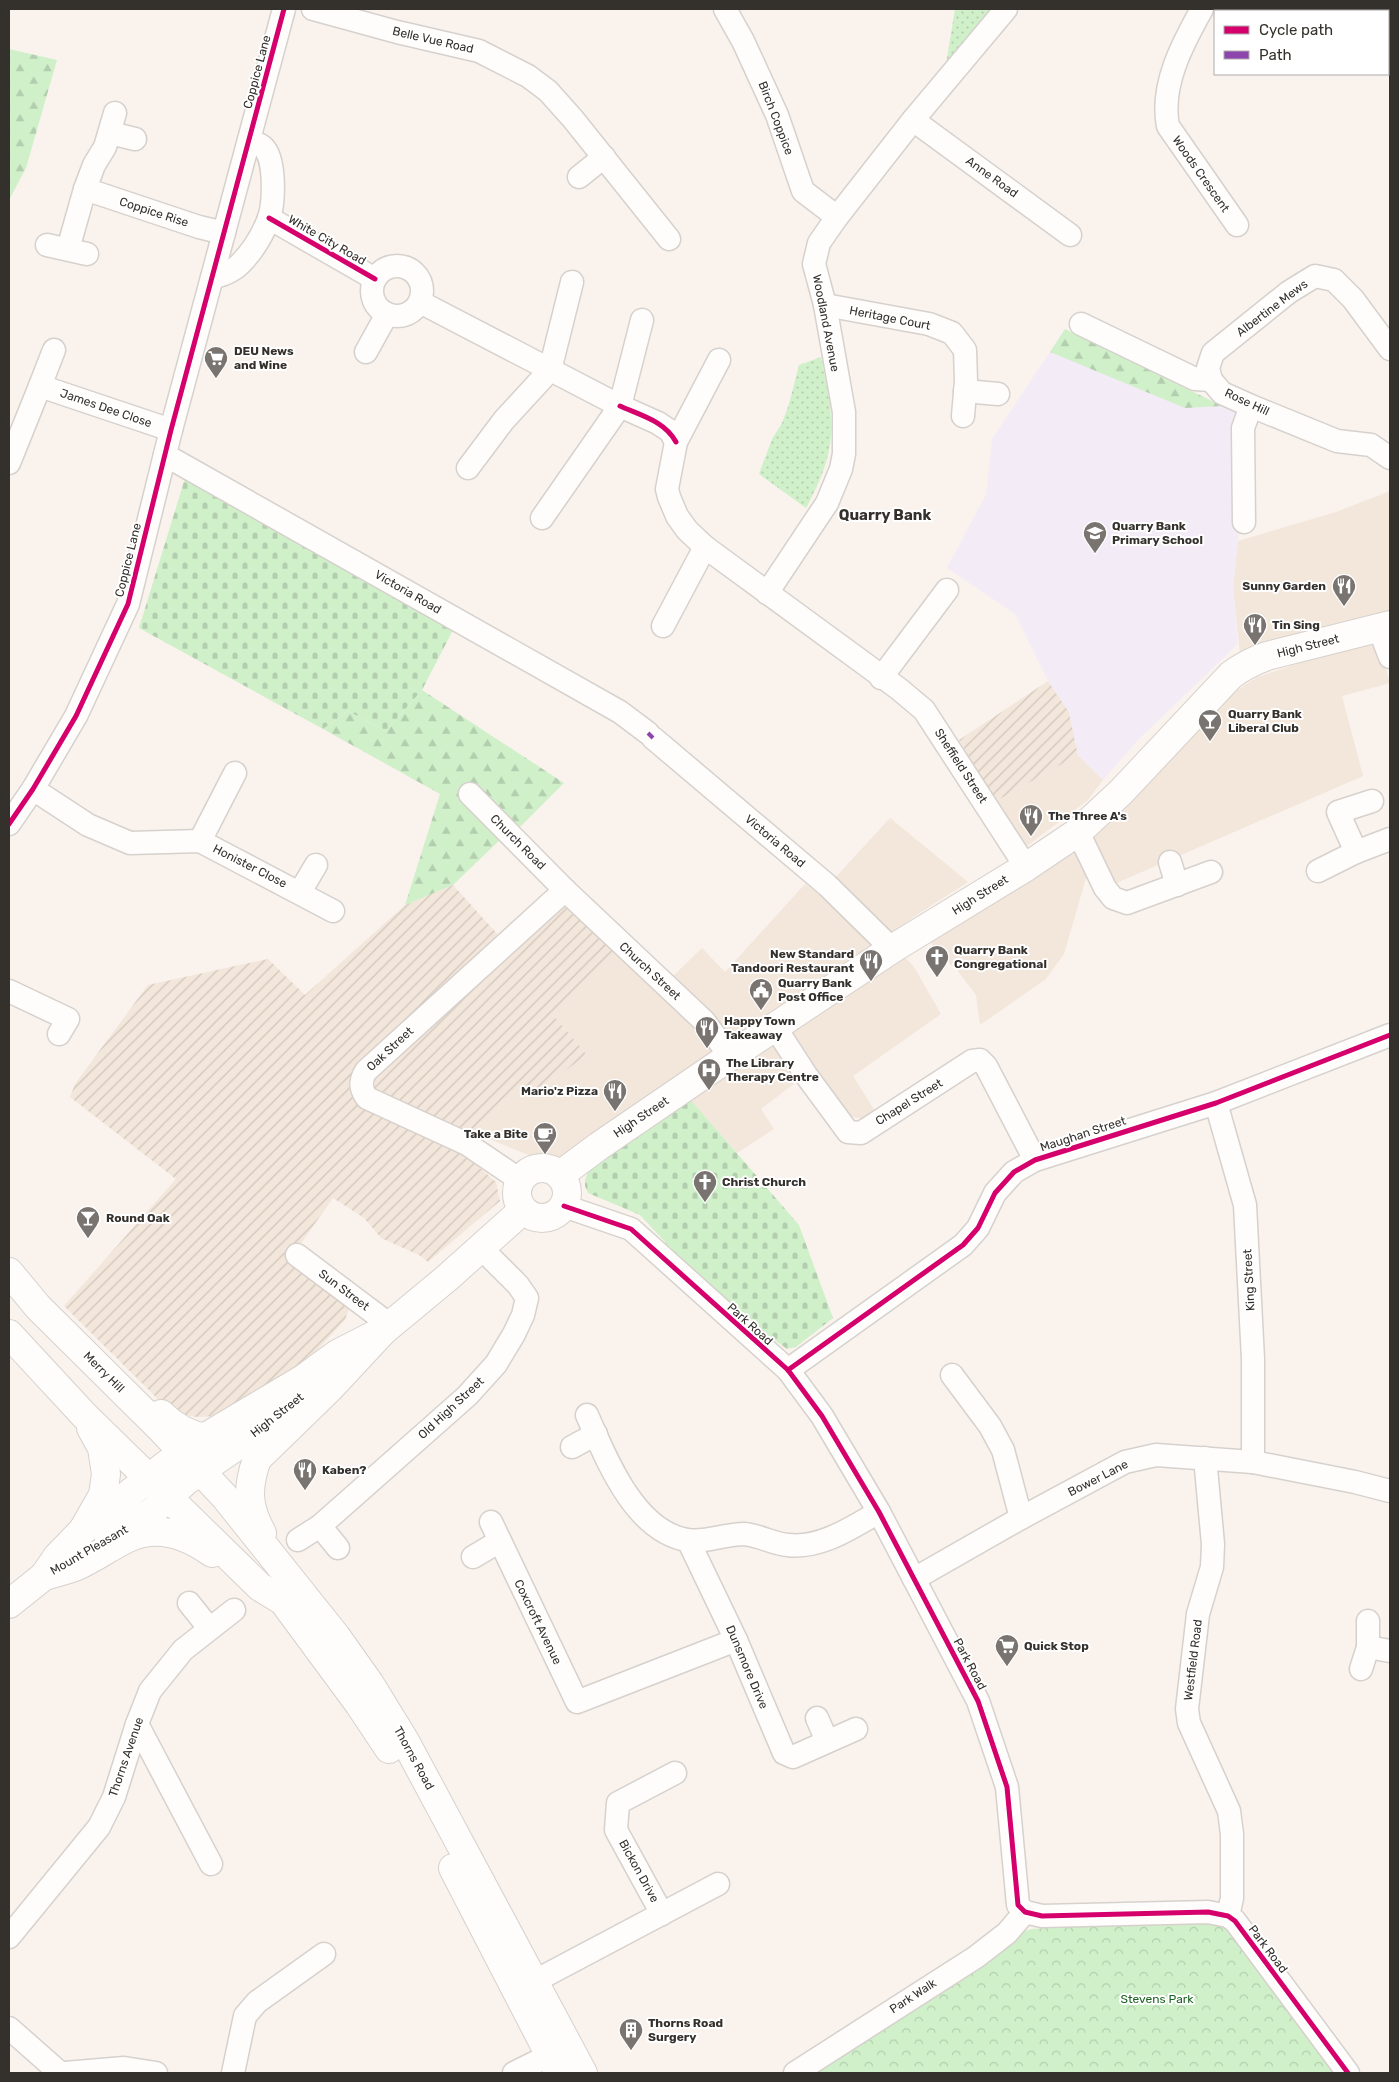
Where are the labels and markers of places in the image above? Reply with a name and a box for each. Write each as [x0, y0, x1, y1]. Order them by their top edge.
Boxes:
place label: DEU News and Wine [234, 344, 294, 372]
supermarket icon: DEU News and Wine [203, 345, 229, 379]
place label: Quarry Bank Primary School [1112, 519, 1203, 547]
school or university icon: Quarry Bank Primary School [1082, 520, 1108, 554]
restaurant icon: Sunny Garden [1331, 573, 1357, 607]
place label: Sunny Garden [1242, 579, 1326, 593]
restaurant icon: Tin Sing [1242, 612, 1268, 646]
place label: Tin Sing [1272, 618, 1320, 632]
place label: Quarry Bank Liberal Club [1228, 707, 1302, 735]
bar icon: Quarry Bank Liberal Club [1197, 708, 1223, 742]
restaurant icon: The Three A's [1018, 803, 1044, 837]
place label: The Three A's [1048, 809, 1127, 823]
place label: Quarry Bank Congregational [954, 943, 1047, 971]
church icon: Quarry Bank Congregational [924, 944, 950, 978]
place label: New Standard Tandoori Restaurant [731, 947, 854, 975]
restaurant icon: New Standard Tandoori Restaurant [858, 948, 884, 982]
place label: Quarry Bank Post Office [778, 976, 852, 1004]
public building icon: Quarry Bank Post Office [748, 977, 774, 1011]
place label: Happy Town Takeaway [724, 1014, 796, 1042]
restaurant icon: Happy Town Takeaway [694, 1015, 720, 1049]
place label: The Library Therapy Centre [726, 1056, 819, 1084]
hospital icon: The Library Therapy Centre [696, 1057, 722, 1091]
restaurant icon: Mario'z Pizza [602, 1078, 628, 1112]
place label: Mario'z Pizza [521, 1084, 598, 1098]
cafe icon: Take a Bite [532, 1121, 558, 1155]
place label: Take a Bite [464, 1127, 528, 1141]
church icon: Christ Church [692, 1169, 718, 1203]
place label: Christ Church [722, 1175, 806, 1189]
bar icon: Round Oak [75, 1205, 101, 1239]
place label: Round Oak [106, 1211, 170, 1225]
restaurant icon: Kaben? [292, 1457, 318, 1491]
place label: Kaben? [322, 1463, 366, 1477]
supermarket icon: Quick Stop [994, 1633, 1020, 1667]
place label: Quick Stop [1024, 1639, 1089, 1653]
place label: Thorns Road Surgery [648, 2016, 723, 2044]
building icon: Thorns Road Surgery [618, 2017, 644, 2051]

